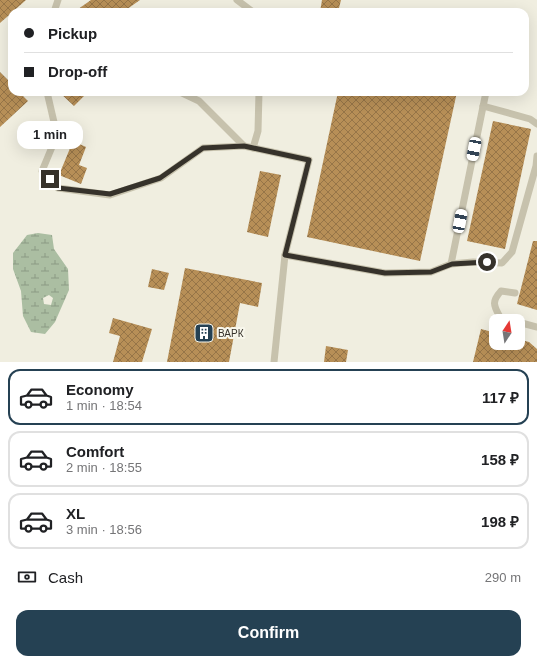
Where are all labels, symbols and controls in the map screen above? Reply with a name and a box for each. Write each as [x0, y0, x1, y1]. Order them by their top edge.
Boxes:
text: Pickup [48, 25, 97, 42]
text: Drop-off [48, 63, 107, 80]
callout: 1 min [17, 121, 83, 149]
text: 1 min [33, 127, 67, 142]
car [466, 136, 482, 162]
route end [41, 170, 59, 188]
car [452, 208, 468, 234]
route start [478, 253, 496, 271]
north arrow [489, 314, 525, 350]
map controls [489, 314, 525, 350]
building icon: ВАРК [193, 322, 215, 344]
place label: ВАРК [218, 328, 244, 339]
icon: car [18, 379, 54, 415]
text: Economy [66, 381, 134, 398]
text: 117 ₽ [482, 389, 519, 406]
text: 1 min · 18:54 [66, 398, 142, 413]
icon: car [18, 441, 54, 477]
text: Comfort [66, 443, 124, 460]
text: 158 ₽ [481, 451, 519, 468]
text: 2 min · 18:55 [66, 460, 142, 475]
icon: car [18, 503, 54, 539]
text: XL [66, 505, 85, 522]
text: 198 ₽ [481, 513, 519, 530]
text: 3 min · 18:56 [66, 522, 142, 537]
icon: cash [16, 566, 38, 588]
text: Cash [48, 569, 83, 586]
text: 290 m [485, 570, 521, 585]
button: Confirm [16, 610, 521, 656]

